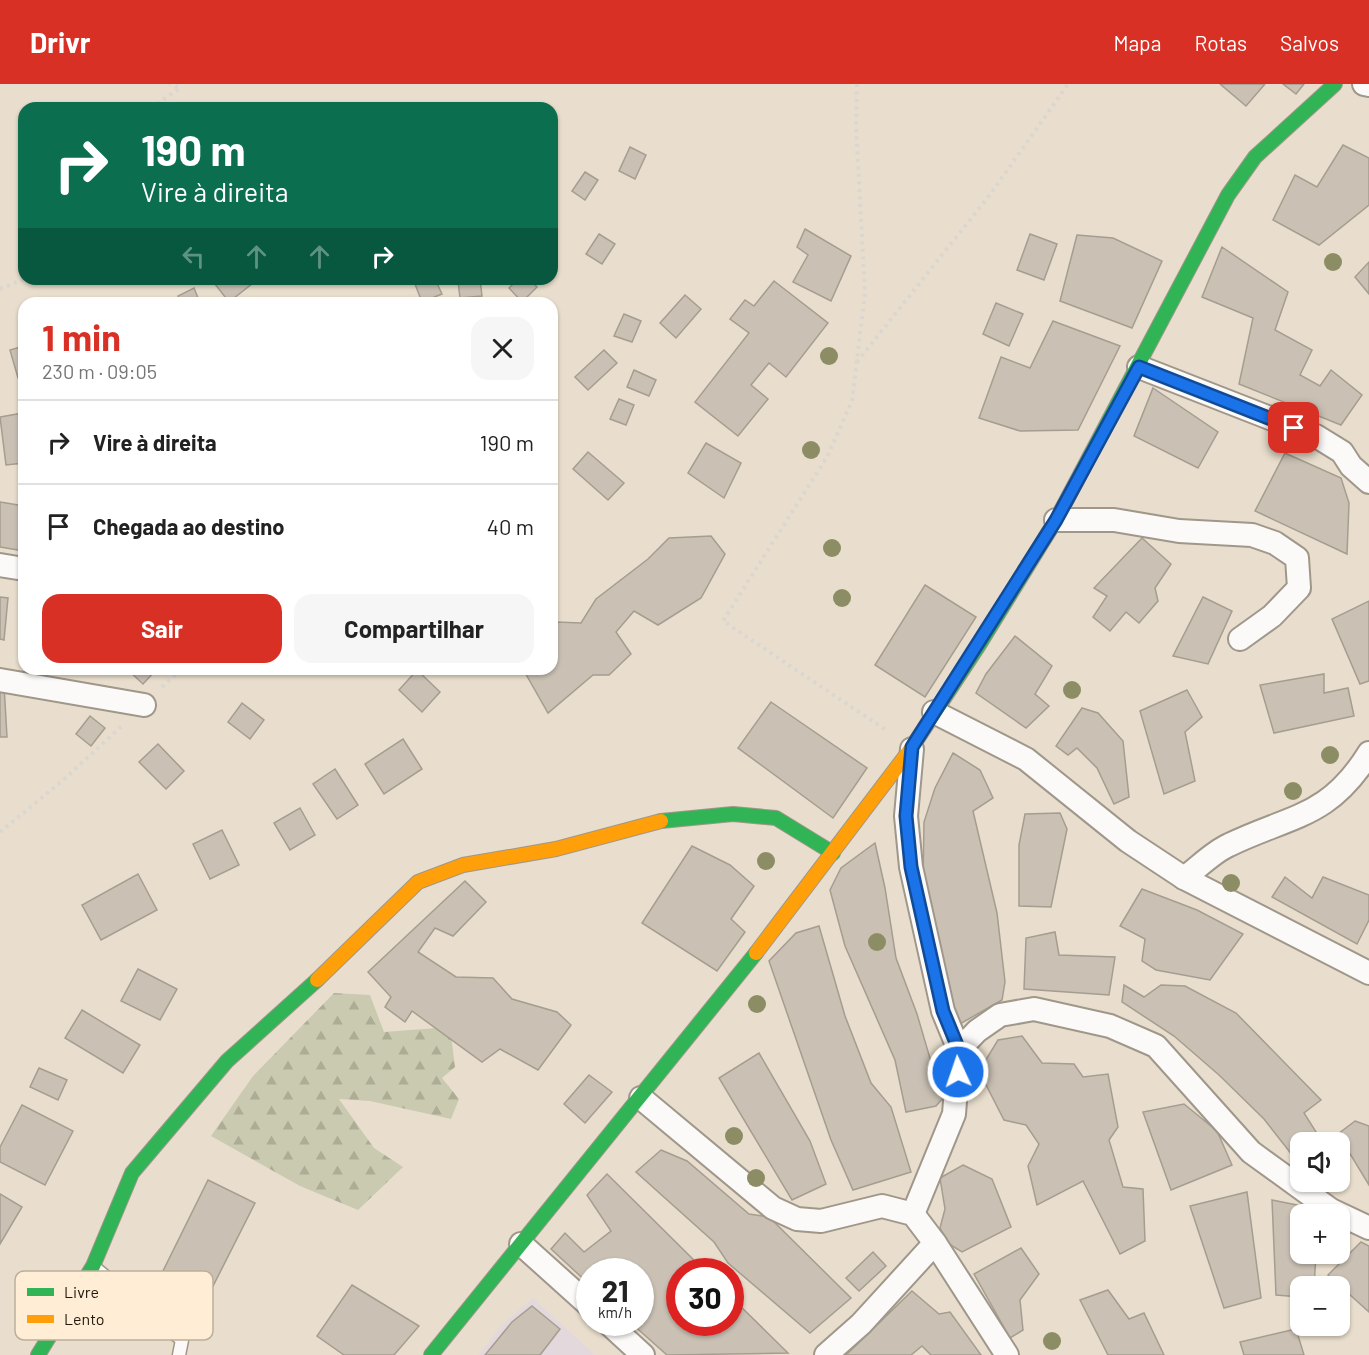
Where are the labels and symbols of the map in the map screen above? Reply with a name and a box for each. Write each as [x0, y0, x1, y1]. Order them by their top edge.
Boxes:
pin [1268, 402, 1319, 453]
position arrow [926, 1040, 990, 1104]
speed limit sign: 30 [666, 1258, 744, 1336]
legend [15, 1271, 213, 1340]
text: Livre [64, 1282, 99, 1301]
text: Lento [64, 1309, 105, 1328]

